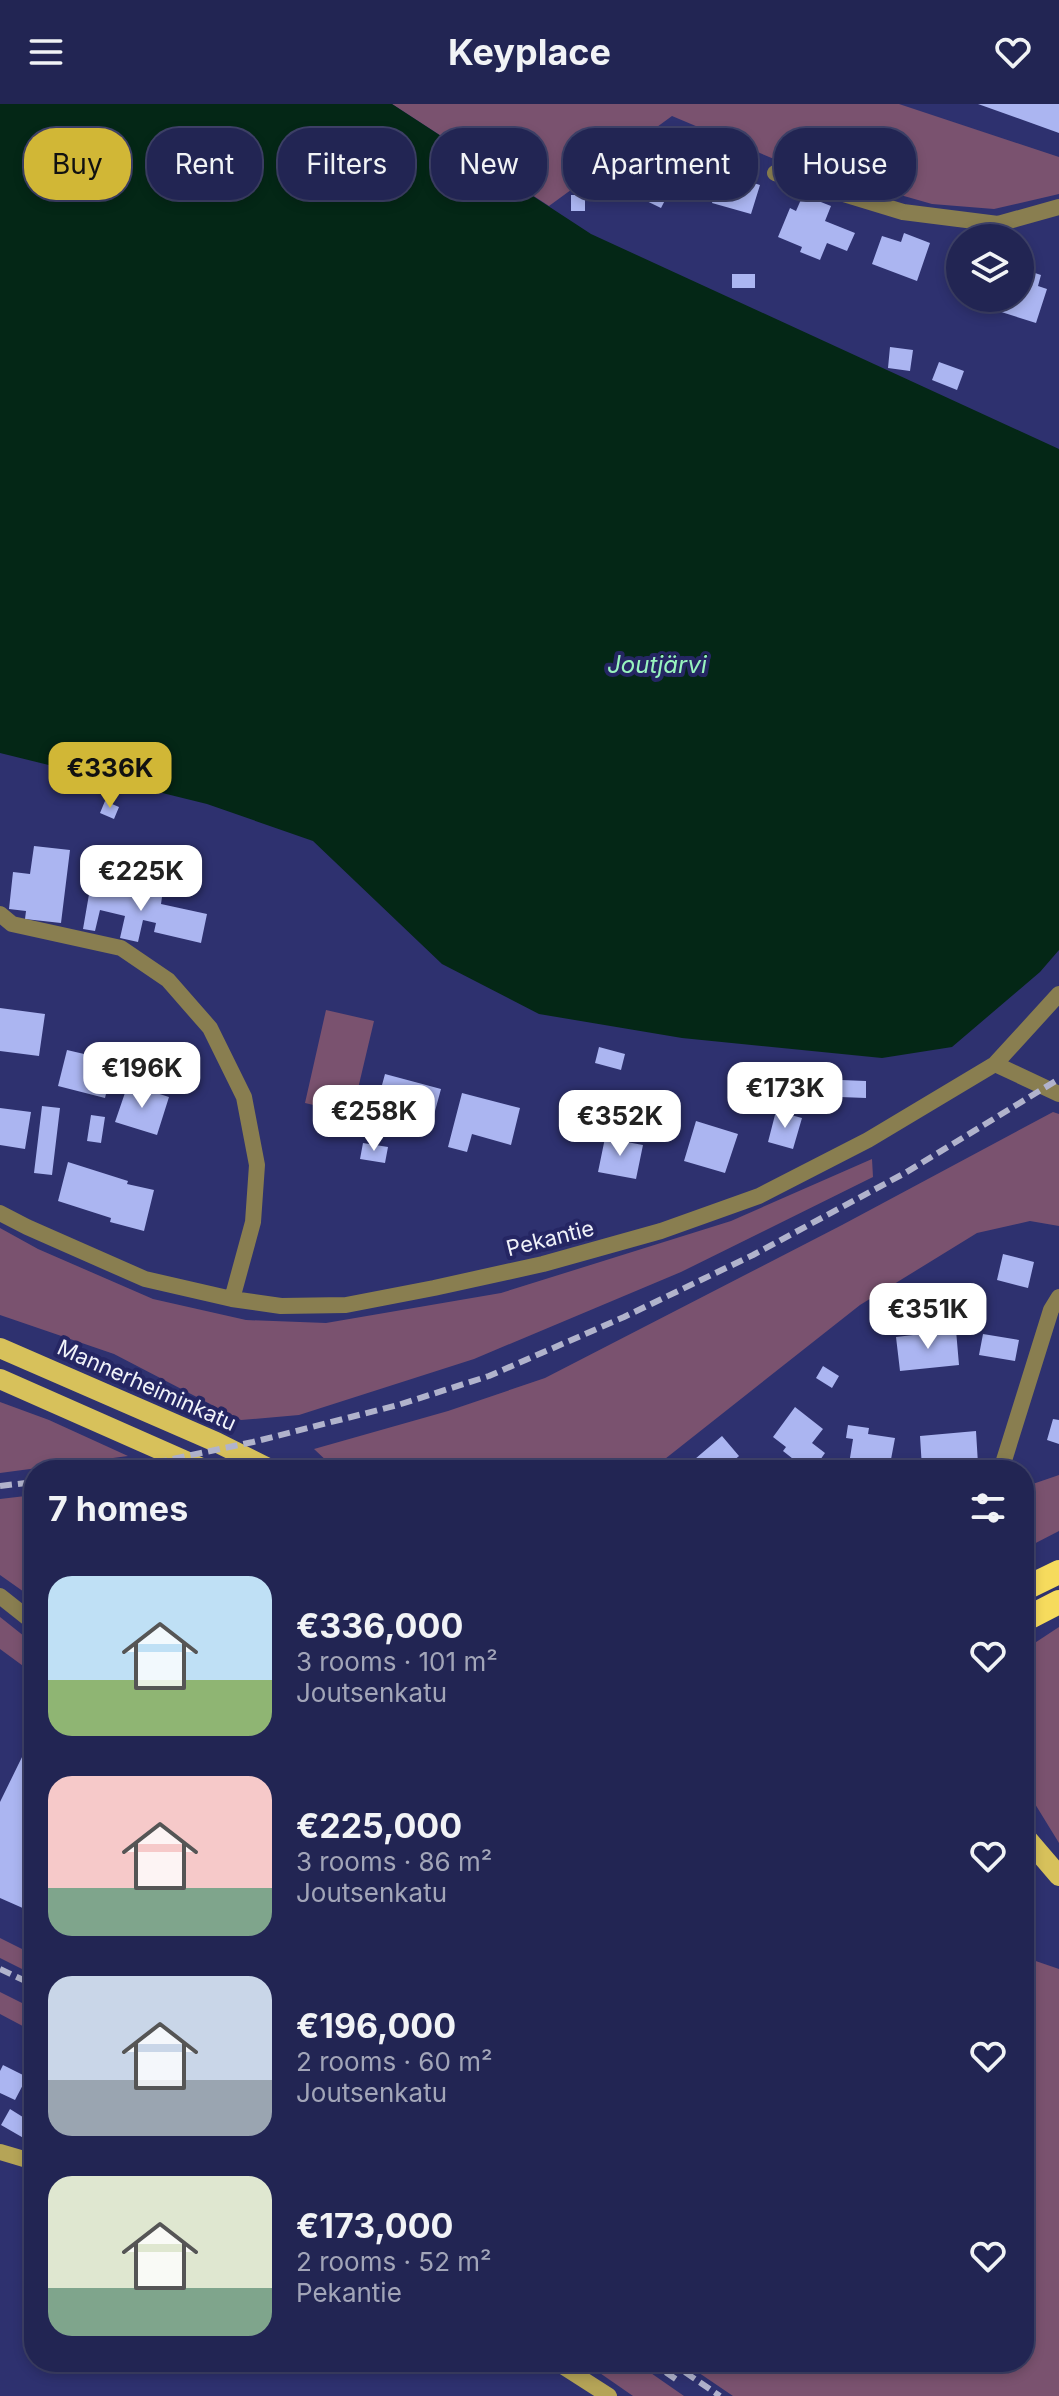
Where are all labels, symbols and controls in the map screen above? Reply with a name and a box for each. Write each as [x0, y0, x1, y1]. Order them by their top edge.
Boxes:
icon: menu [24, 30, 68, 74]
text: Keyplace [448, 30, 611, 74]
icon: heart [991, 30, 1035, 74]
chip: Buy [24, 128, 131, 200]
chip: Rent [147, 128, 262, 200]
chip: Filters [278, 128, 415, 200]
chip: New [431, 128, 547, 200]
chip: Apartment [563, 128, 758, 200]
chip: House [774, 128, 916, 200]
map controls [946, 224, 1034, 312]
button: layers [946, 224, 1034, 312]
water label: Joutjärvi [607, 650, 708, 679]
pin: €336K [54, 742, 166, 810]
text: €336K [67, 752, 153, 783]
pin: €225K [85, 845, 197, 913]
text: €225K [98, 855, 184, 886]
pin: €196K [86, 1042, 198, 1110]
text: €196K [101, 1052, 183, 1083]
pin: €173K [729, 1062, 841, 1130]
text: €173K [745, 1072, 825, 1103]
pin: €258K [318, 1085, 430, 1153]
pin: €352K [564, 1090, 676, 1158]
text: €258K [331, 1095, 417, 1126]
text: €352K [577, 1100, 663, 1131]
street label: Pekantie [503, 1215, 597, 1261]
pin: €351K [872, 1283, 984, 1351]
text: €351K [887, 1293, 969, 1324]
street label: Mannerheiminkatu [54, 1334, 240, 1436]
icon: filters [966, 1486, 1010, 1530]
text: 7 homes [48, 1488, 188, 1529]
text: €336,000 [296, 1605, 463, 1646]
icon: home [112, 1608, 208, 1704]
icon: heart [966, 1634, 1010, 1678]
text: 3 rooms · 101 m² [296, 1646, 498, 1677]
text: Joutsenkatu [296, 1677, 447, 1708]
text: €225,000 [296, 1805, 462, 1846]
icon: home [112, 1808, 208, 1904]
icon: heart [966, 1834, 1010, 1878]
text: 3 rooms · 86 m² [296, 1846, 492, 1877]
text: Joutsenkatu [296, 1877, 447, 1908]
text: €196,000 [296, 2005, 456, 2046]
icon: home [112, 2008, 208, 2104]
icon: heart [966, 2034, 1010, 2078]
text: 2 rooms · 60 m² [296, 2046, 492, 2077]
text: Joutsenkatu [296, 2077, 447, 2108]
text: €173,000 [296, 2205, 454, 2246]
icon: home [112, 2208, 208, 2304]
icon: heart [966, 2234, 1010, 2278]
text: 2 rooms · 52 m² [296, 2246, 492, 2277]
text: Pekantie [296, 2277, 402, 2308]

